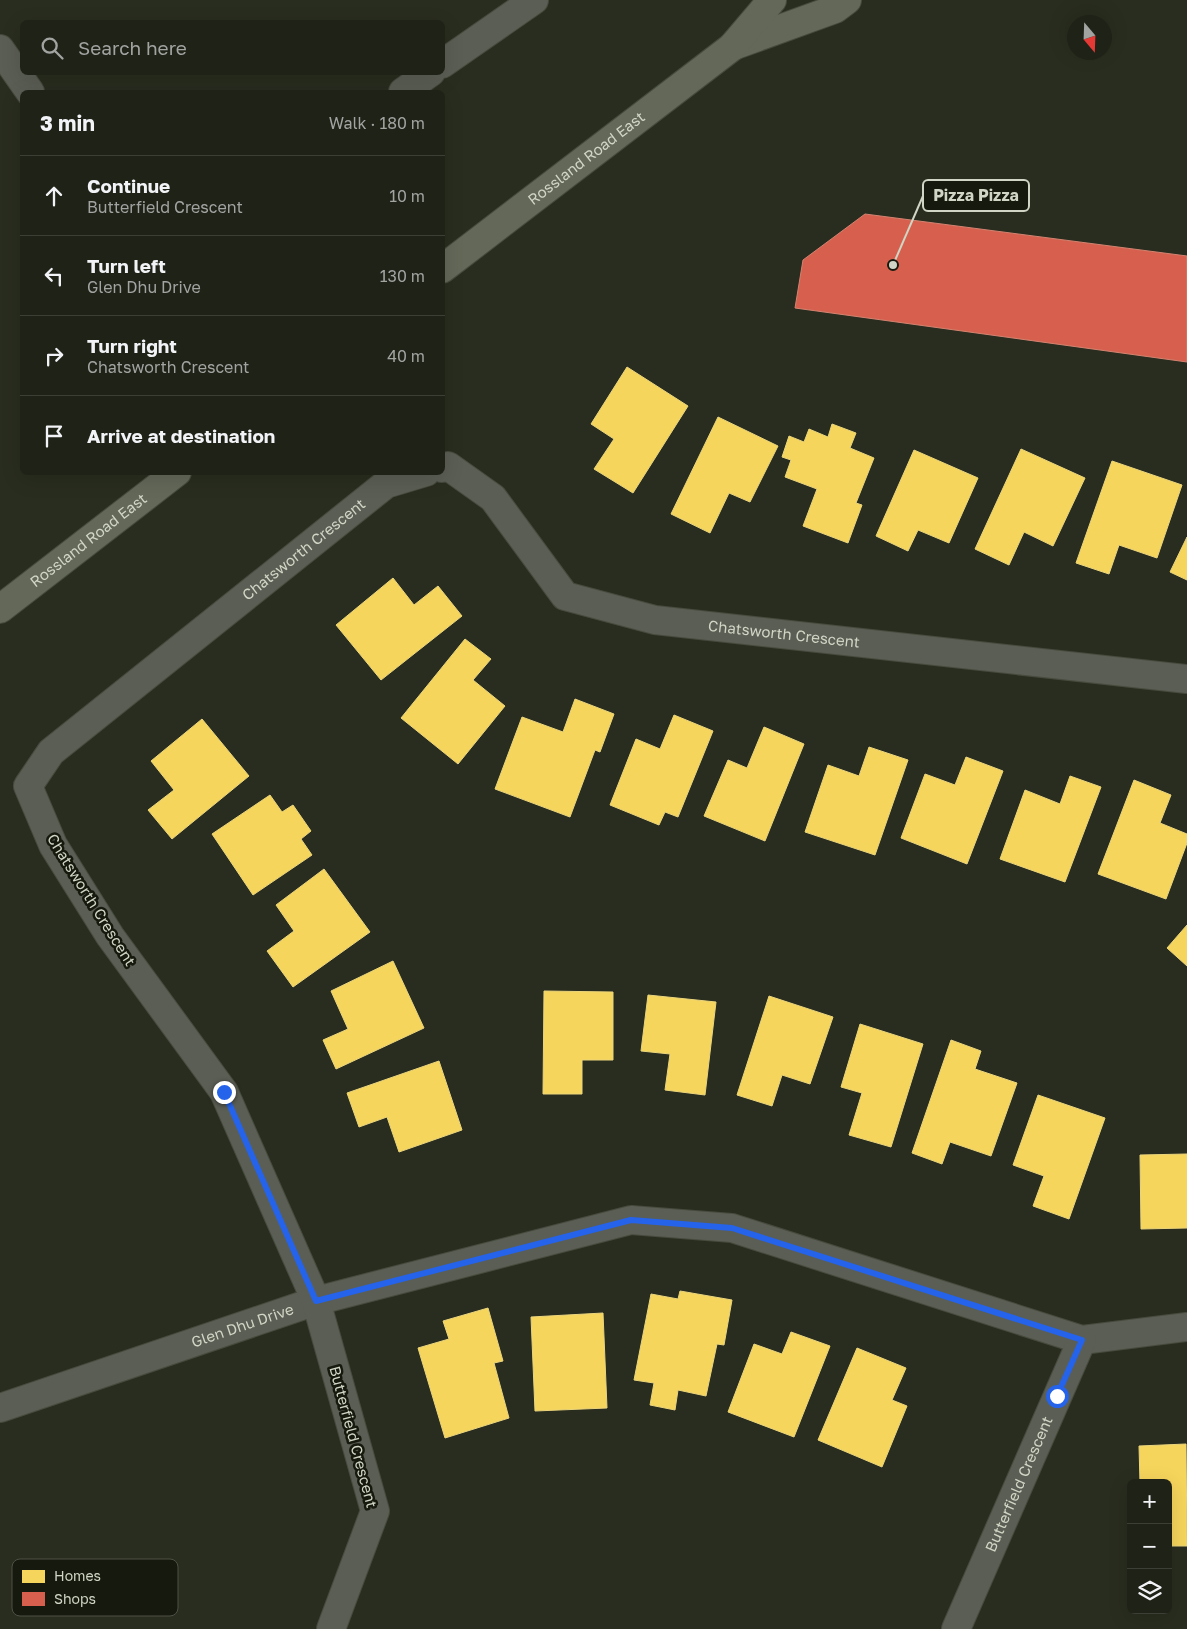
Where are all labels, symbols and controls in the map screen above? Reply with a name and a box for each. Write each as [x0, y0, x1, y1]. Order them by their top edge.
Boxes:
north arrow [1067, 15, 1112, 60]
search box [20, 20, 445, 75]
icon: search [38, 34, 66, 62]
text: Search here [78, 36, 187, 59]
street label: Rossland Road East [524, 107, 648, 208]
text: 3 min [40, 110, 95, 136]
text: Walk · 180 m [329, 113, 425, 133]
text: Continue [87, 174, 170, 197]
callout: Pizza Pizza [923, 180, 1029, 211]
icon: ahead [40, 182, 68, 210]
text: Pizza Pizza [933, 185, 1019, 205]
text: 10 m [389, 186, 425, 206]
text: Butterfield Crescent [87, 197, 243, 217]
text: Turn left [87, 254, 166, 277]
icon: left [40, 262, 68, 290]
text: 130 m [380, 266, 425, 286]
text: Glen Dhu Drive [87, 277, 201, 297]
text: Turn right [87, 334, 177, 357]
icon: right [40, 342, 68, 370]
text: 40 m [387, 346, 425, 366]
text: Chatsworth Crescent [87, 357, 249, 377]
icon: arrive [40, 422, 68, 450]
text: Arrive at destination [87, 424, 275, 447]
street label: Rossland Road East [26, 489, 150, 590]
street label: Chatsworth Crescent [238, 494, 368, 604]
street label: Chatsworth Crescent [707, 616, 861, 651]
street label: Chatsworth Crescent [44, 830, 140, 969]
route end [213, 1081, 236, 1104]
street label: Glen Dhu Drive [189, 1299, 296, 1351]
street label: Butterfield Crescent [326, 1364, 382, 1510]
route start [1046, 1385, 1069, 1408]
street label: Butterfield Crescent [981, 1413, 1056, 1554]
map controls [1127, 1479, 1172, 1614]
button: + [1127, 1479, 1172, 1524]
button: − [1127, 1524, 1172, 1569]
legend [12, 1559, 178, 1616]
text: Homes [54, 1567, 101, 1584]
button: layers [1127, 1569, 1172, 1614]
text: Shops [54, 1590, 96, 1607]

